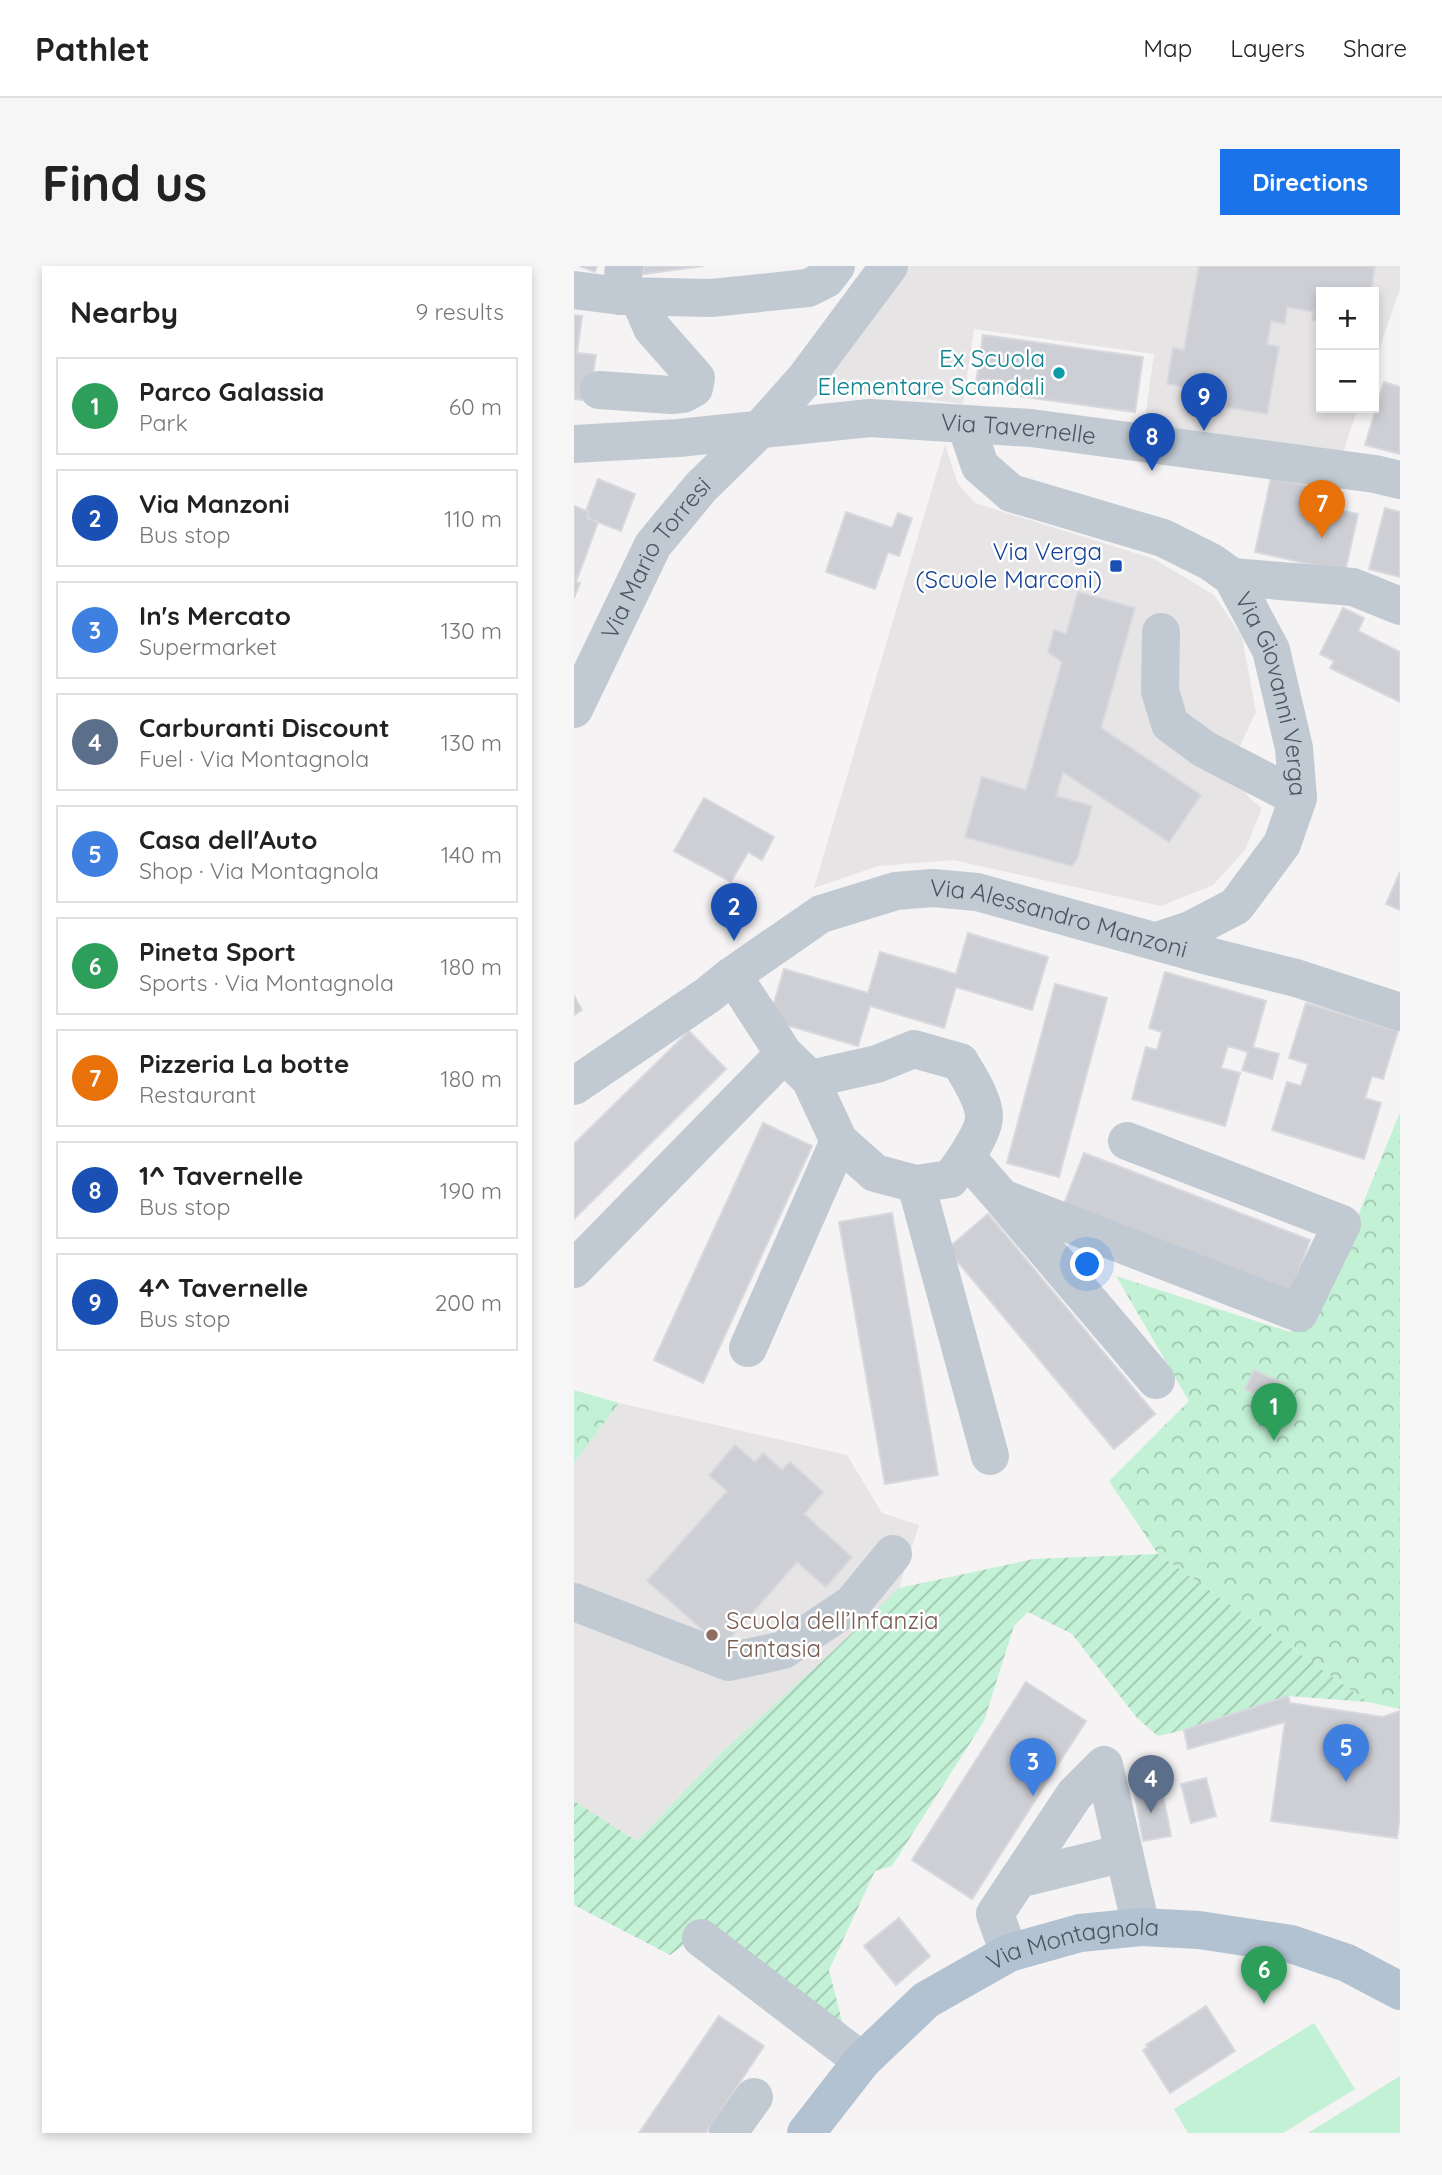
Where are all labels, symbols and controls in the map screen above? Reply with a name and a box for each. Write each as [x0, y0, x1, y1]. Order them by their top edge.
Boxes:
text: Pathlet [35, 28, 150, 69]
text: Map [1143, 33, 1192, 63]
text: Layers [1230, 33, 1305, 63]
text: Share [1343, 33, 1407, 63]
button: Directions [1220, 149, 1400, 215]
text: Find us [42, 152, 207, 213]
map controls [1316, 287, 1379, 413]
button: + [1316, 287, 1379, 350]
text: Nearby [70, 293, 178, 331]
text: 9 results [415, 297, 504, 326]
place label: Ex Scuola Elementare Scandali [818, 343, 1045, 401]
button: − [1316, 350, 1379, 413]
marker: Ex Scuola Elementare Scandali [1051, 365, 1067, 381]
pin: 9 [1181, 373, 1227, 431]
text: Parco Galassia [139, 375, 324, 408]
text: 1 [91, 392, 99, 421]
text: 60 m [449, 392, 502, 421]
street label: Via Tavernelle [940, 406, 1098, 451]
text: Park [139, 408, 188, 437]
pin: 8 [1129, 413, 1175, 471]
street label: Via Mario Torresi [594, 470, 716, 644]
pin: 7 [1299, 480, 1345, 538]
text: Via Manzoni [139, 487, 290, 520]
text: 2 [88, 504, 102, 533]
text: 110 m [444, 504, 502, 533]
text: Bus stop [139, 520, 230, 549]
place label: Via Verga (Scuole Marconi) [916, 536, 1102, 594]
marker: Via Verga (Scuole Marconi) [1108, 558, 1124, 574]
street label: Via Giovanni Verga [1229, 587, 1314, 797]
text: In's Mercato [139, 599, 291, 632]
text: 3 [89, 616, 101, 645]
text: 130 m [440, 616, 502, 645]
text: Supermarket [139, 632, 277, 661]
text: Carburanti Discount [139, 711, 390, 744]
text: 4 [88, 728, 102, 757]
text: 130 m [440, 728, 502, 757]
text: Fuel · Via Montagnola [139, 744, 369, 773]
text: Casa dell'Auto [139, 823, 318, 856]
text: 5 [88, 840, 102, 869]
text: 140 m [441, 840, 502, 869]
text: Shop · Via Montagnola [139, 856, 379, 885]
street label: Via Alessandro Manzoni [929, 872, 1191, 964]
pin: 2 [711, 883, 757, 941]
text: Pineta Sport [139, 935, 296, 968]
text: 6 [89, 952, 101, 981]
text: 180 m [440, 952, 502, 981]
text: Sports · Via Montagnola [139, 968, 394, 997]
text: Pizzeria La botte [139, 1047, 349, 1080]
text: 7 [89, 1064, 101, 1093]
text: 180 m [440, 1064, 502, 1093]
text: Restaurant [139, 1080, 256, 1109]
text: 1^ Tavernelle [139, 1159, 303, 1192]
text: 8 [89, 1176, 101, 1205]
text: 190 m [440, 1176, 502, 1205]
text: Bus stop [139, 1192, 230, 1221]
your location [1070, 1247, 1104, 1281]
text: 4^ Tavernelle [139, 1271, 308, 1304]
text: 9 [88, 1288, 102, 1317]
text: 200 m [435, 1288, 502, 1317]
text: Bus stop [139, 1304, 230, 1333]
pin: 1 [1251, 1383, 1297, 1441]
place label: Scuola dell’Infanzia Fantasia [726, 1605, 939, 1663]
marker: Scuola dell’Infanzia Fantasia [704, 1627, 720, 1643]
pin: 5 [1323, 1724, 1369, 1782]
pin: 3 [1010, 1738, 1056, 1796]
pin: 4 [1128, 1755, 1174, 1813]
street label: Via Montagnola [981, 1911, 1160, 1977]
pin: 6 [1241, 1946, 1287, 2004]

